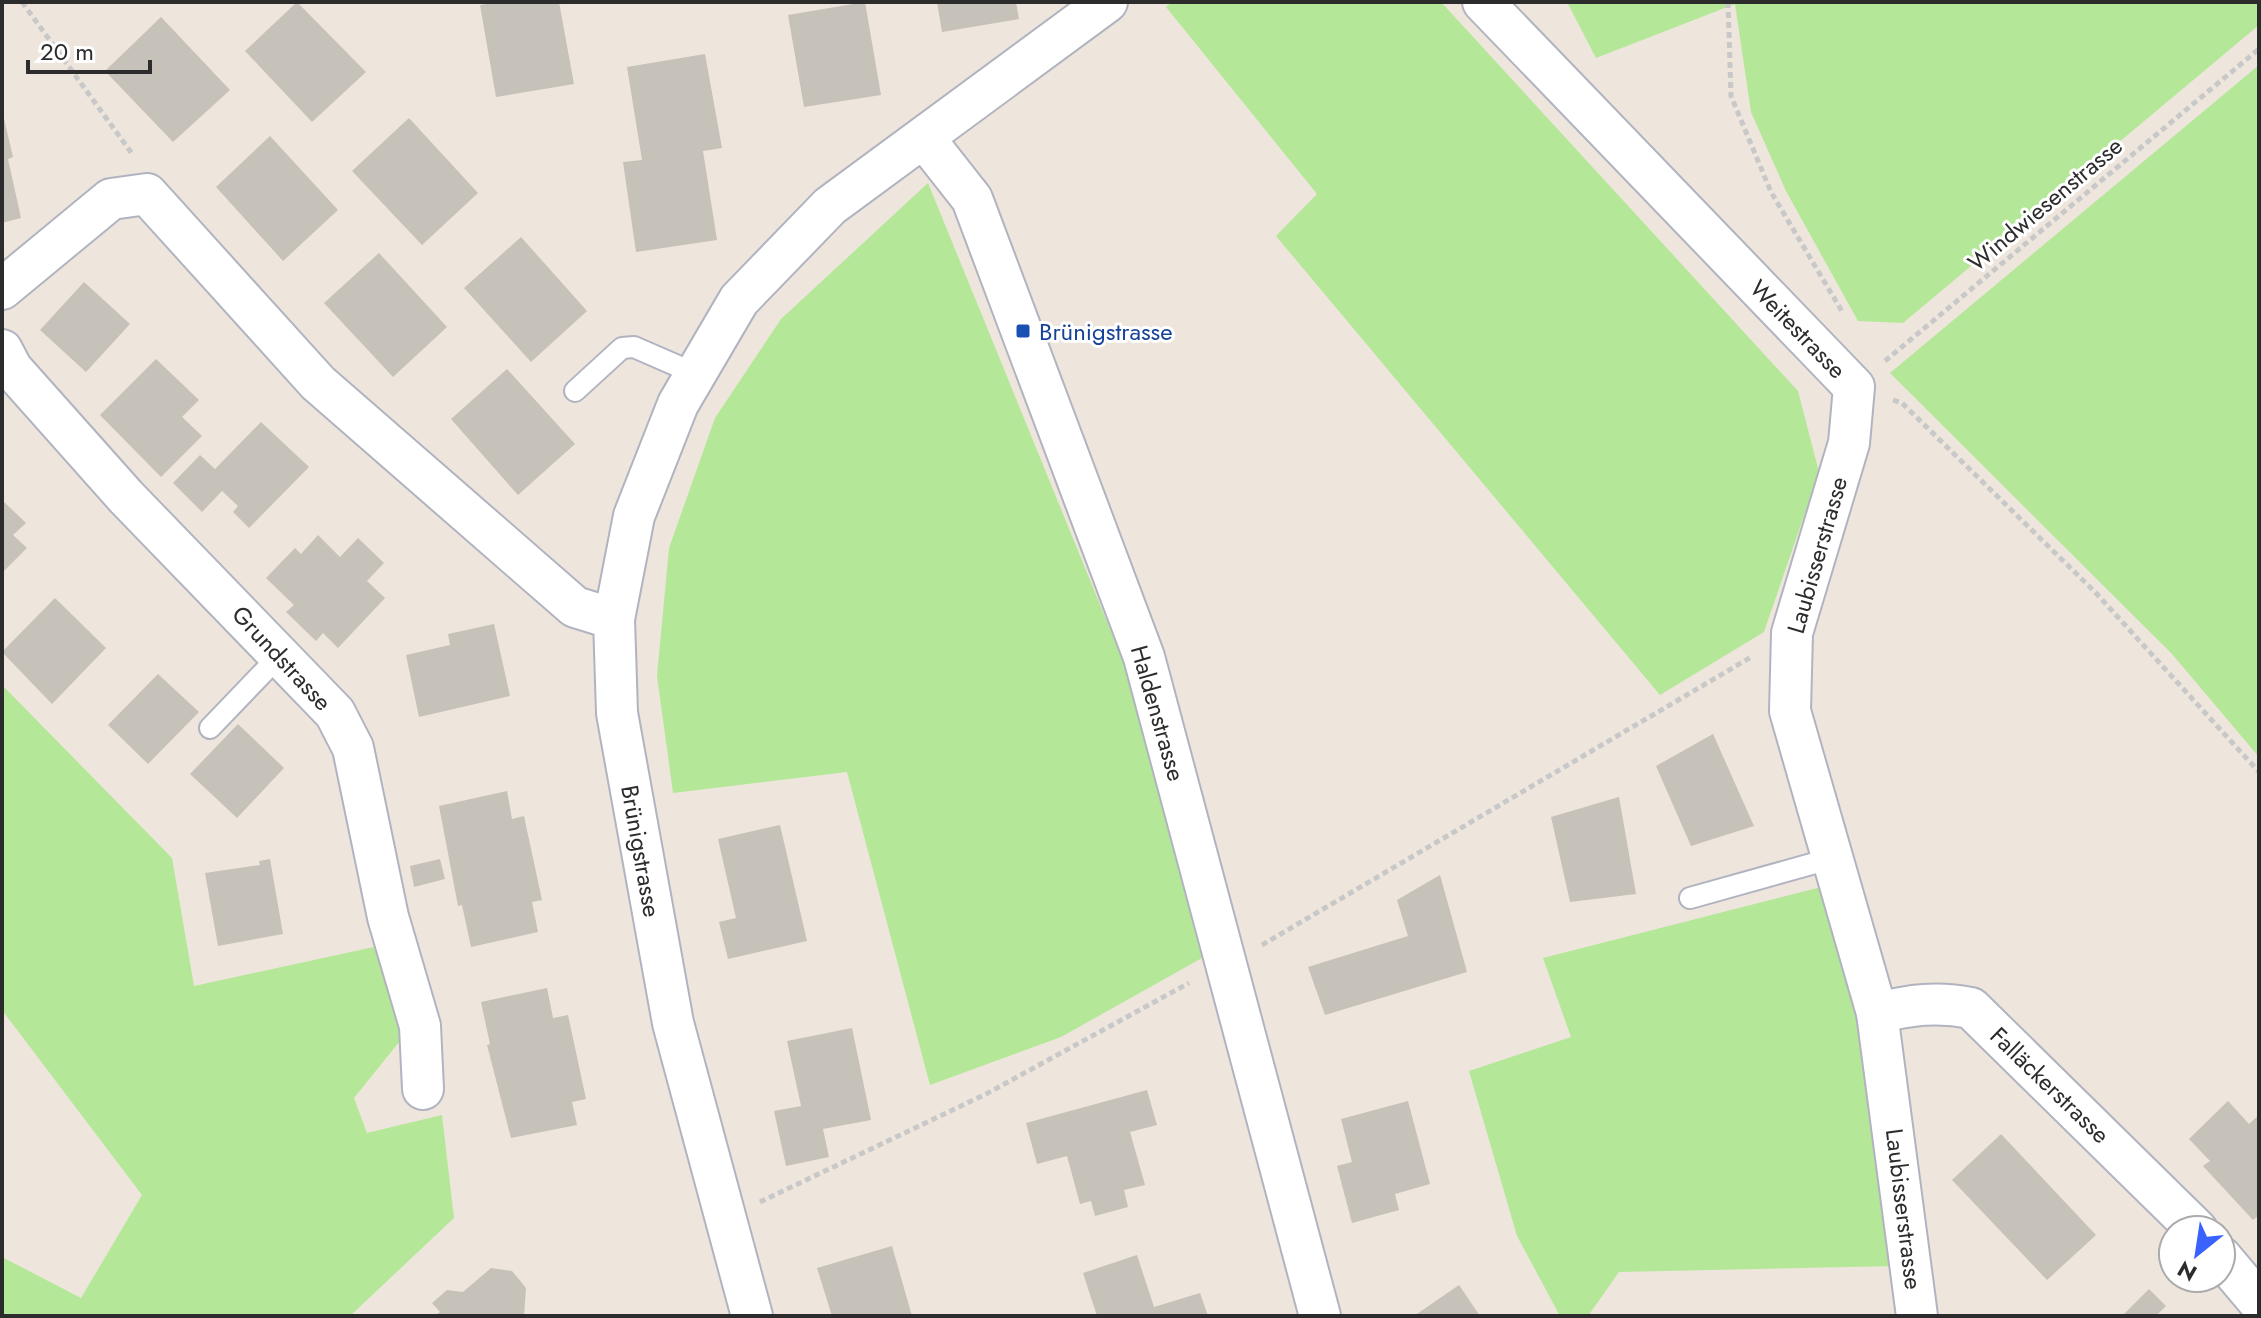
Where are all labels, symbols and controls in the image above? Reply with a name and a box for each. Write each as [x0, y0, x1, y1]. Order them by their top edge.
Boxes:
scale bar [28, 24, 150, 74]
text: 20 m [40, 34, 94, 69]
street label: Windwiesenstrasse [1960, 129, 2130, 279]
street label: Weitestrasse [1742, 272, 1854, 386]
place label: Brünigstrasse [1039, 314, 1173, 349]
marker: Brünigstrasse [1014, 322, 1032, 340]
street label: Laubisserstrasse [1778, 472, 1856, 638]
street label: Grundstrasse [224, 598, 340, 718]
street label: Haldenstrasse [1122, 641, 1194, 785]
street label: Brünigstrasse [612, 782, 670, 920]
street label: Falläckerstrasse [1982, 1019, 2118, 1151]
street label: Laubisserstrasse [1877, 1127, 1931, 1291]
north arrow [2157, 1214, 2237, 1294]
text: N [2171, 1253, 2203, 1290]

